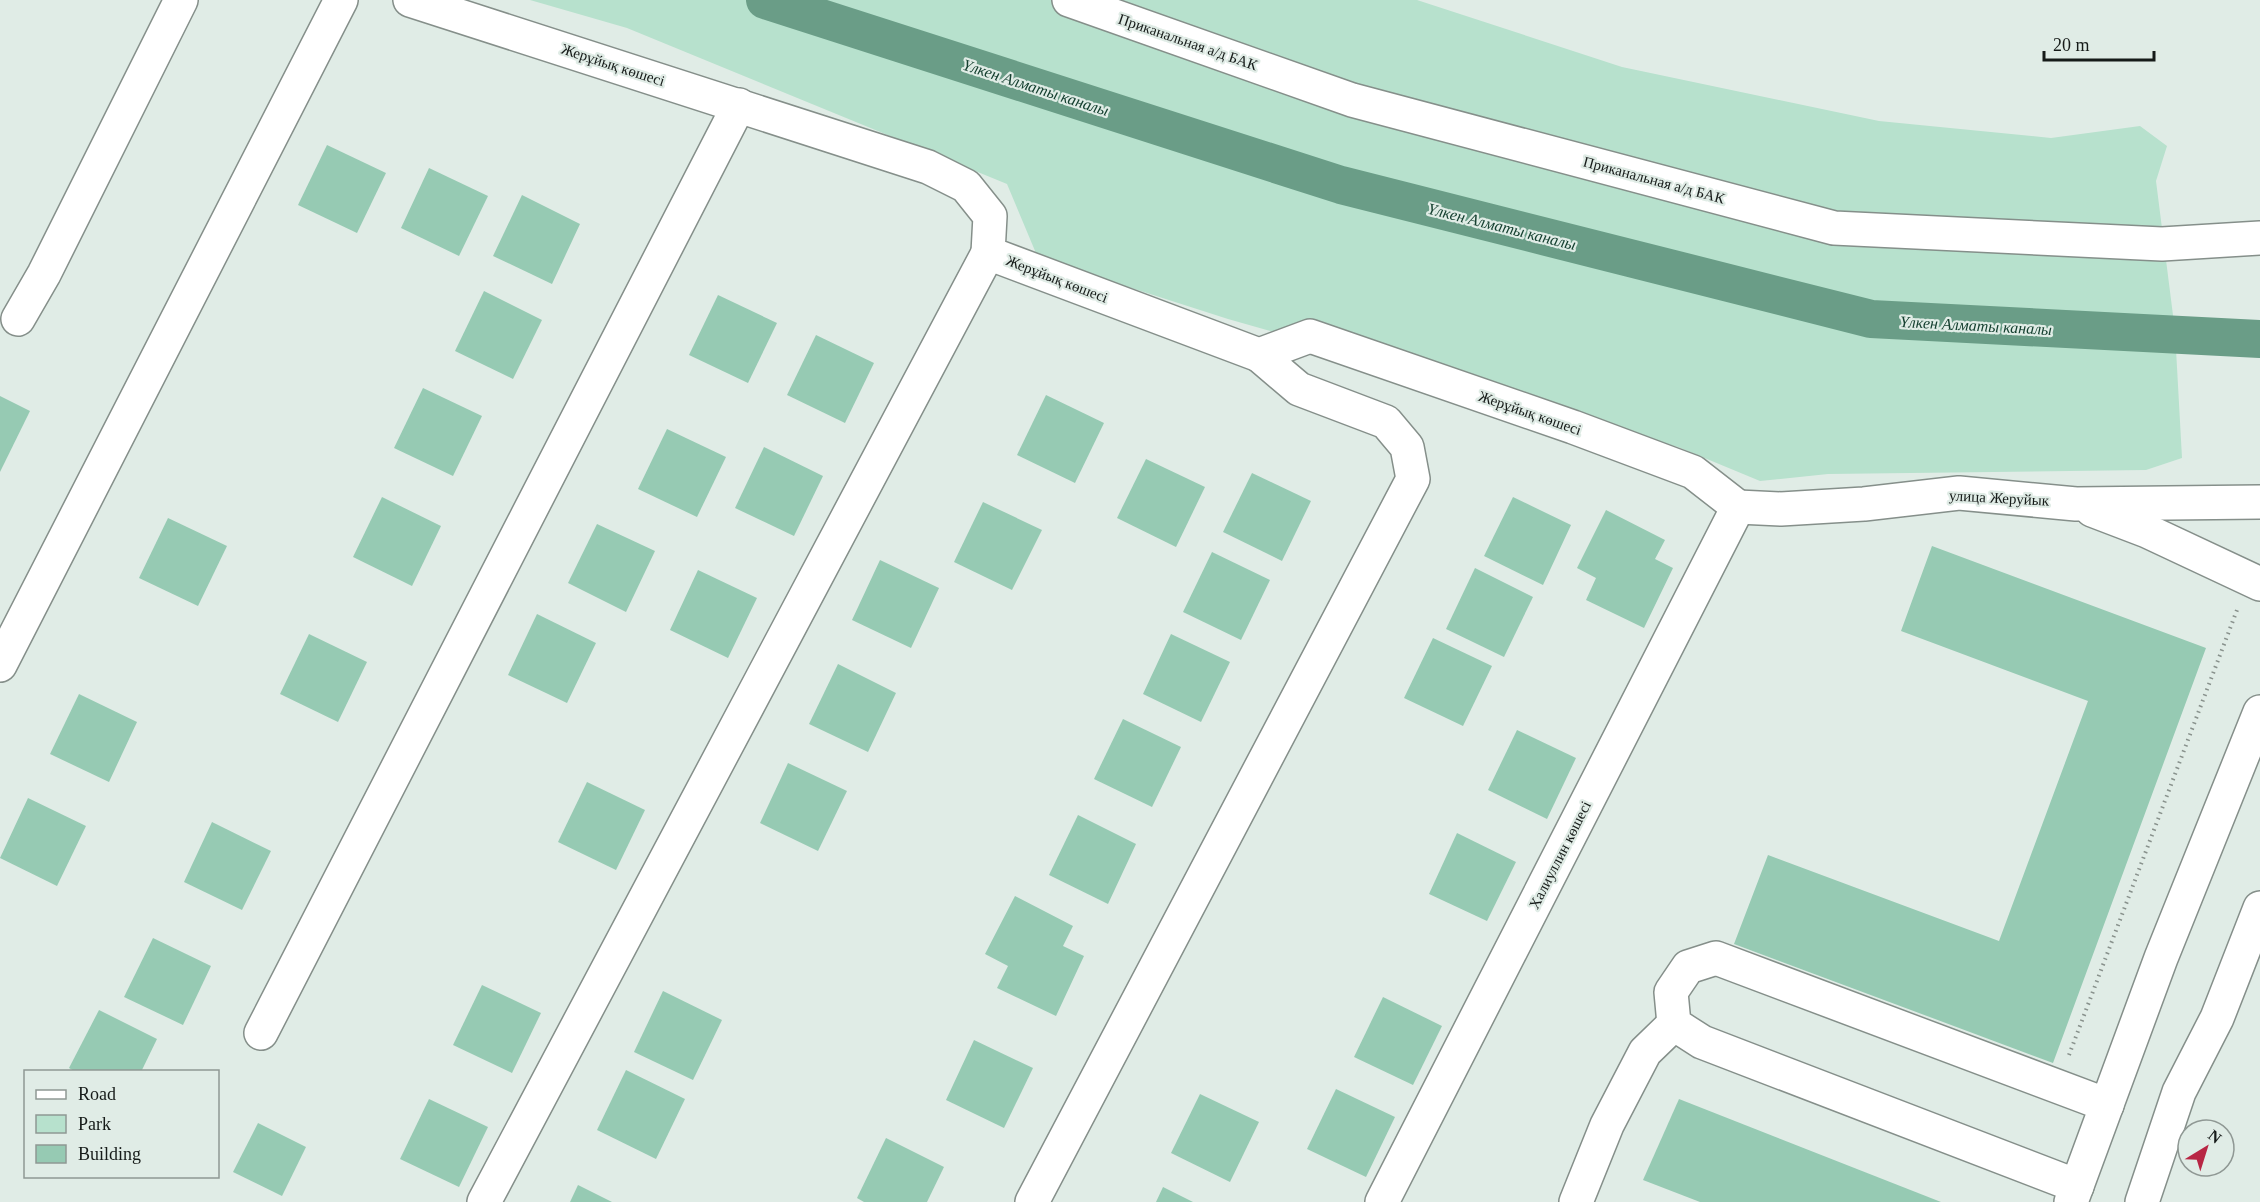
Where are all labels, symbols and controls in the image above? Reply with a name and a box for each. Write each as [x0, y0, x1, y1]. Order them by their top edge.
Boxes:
street label: Приканальная а/д БАК [1116, 11, 1261, 74]
scale bar [2044, 24, 2154, 62]
text: 20 m [2053, 35, 2090, 55]
street label: Жерұйық көшесі [559, 41, 667, 89]
water label: Үлкен Алматы каналы [961, 56, 1111, 119]
street label: Приканальная а/д БАК [1581, 153, 1728, 207]
water label: Үлкен Алматы каналы [1426, 200, 1578, 253]
street label: Жерұйық көшесі [1004, 252, 1110, 306]
water label: Үлкен Алматы каналы [1900, 313, 2053, 338]
street label: Жерұйық көшесі [1476, 388, 1584, 438]
street label: улица Жеруйык [1948, 487, 2050, 509]
street label: Халиуллин көшесі [1526, 798, 1594, 912]
legend [24, 1070, 219, 1178]
text: Road [78, 1084, 116, 1104]
text: Park [78, 1114, 111, 1134]
north arrow [2176, 1118, 2236, 1178]
text: N [2205, 1126, 2225, 1147]
text: Building [78, 1144, 141, 1164]

